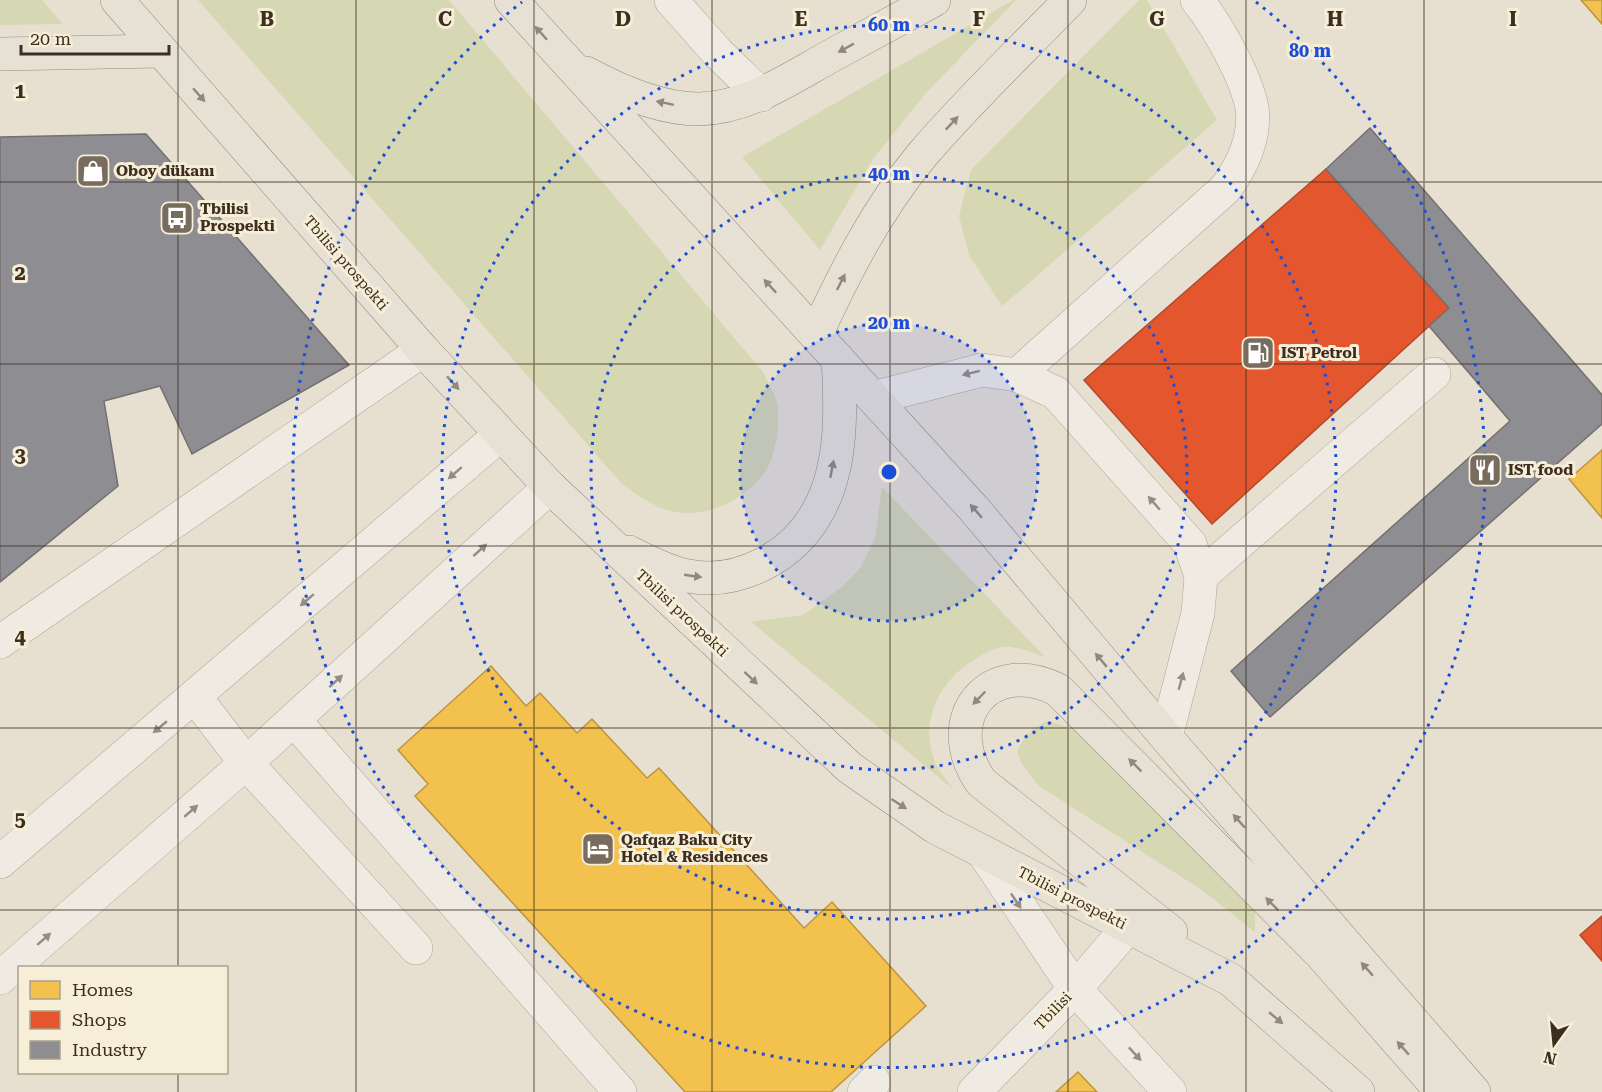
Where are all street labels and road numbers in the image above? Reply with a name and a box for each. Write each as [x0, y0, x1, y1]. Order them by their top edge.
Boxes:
street label: Tbilisi prospekti [300, 212, 392, 314]
street label: Tbilisi prospekti [632, 566, 732, 660]
street label: Tbilisi prospekti [1015, 863, 1130, 933]
street label: Tbilisi [1031, 988, 1076, 1034]

